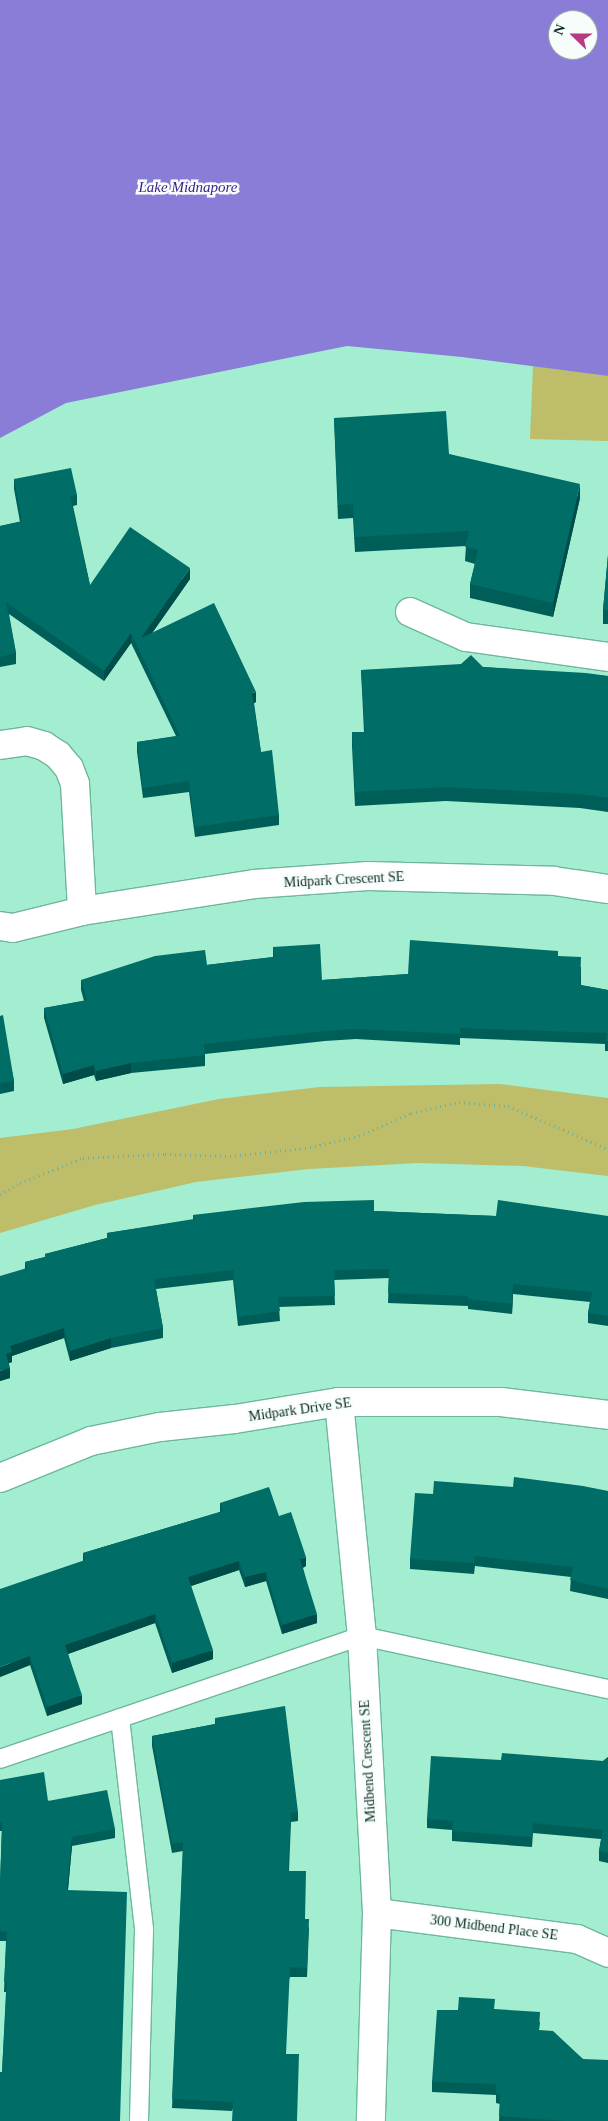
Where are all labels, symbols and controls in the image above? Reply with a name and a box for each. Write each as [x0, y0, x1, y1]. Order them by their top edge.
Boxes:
north arrow [548, 10, 598, 60]
text: N [551, 22, 568, 37]
water label: Lake Midnapore [138, 179, 238, 197]
street label: Midpark Crescent SE [283, 868, 405, 892]
street label: Midpark Drive SE [248, 1394, 352, 1426]
street label: Midbend Crescent SE [356, 1699, 380, 1823]
street label: 300 Midbend Place SE [429, 1912, 559, 1944]

